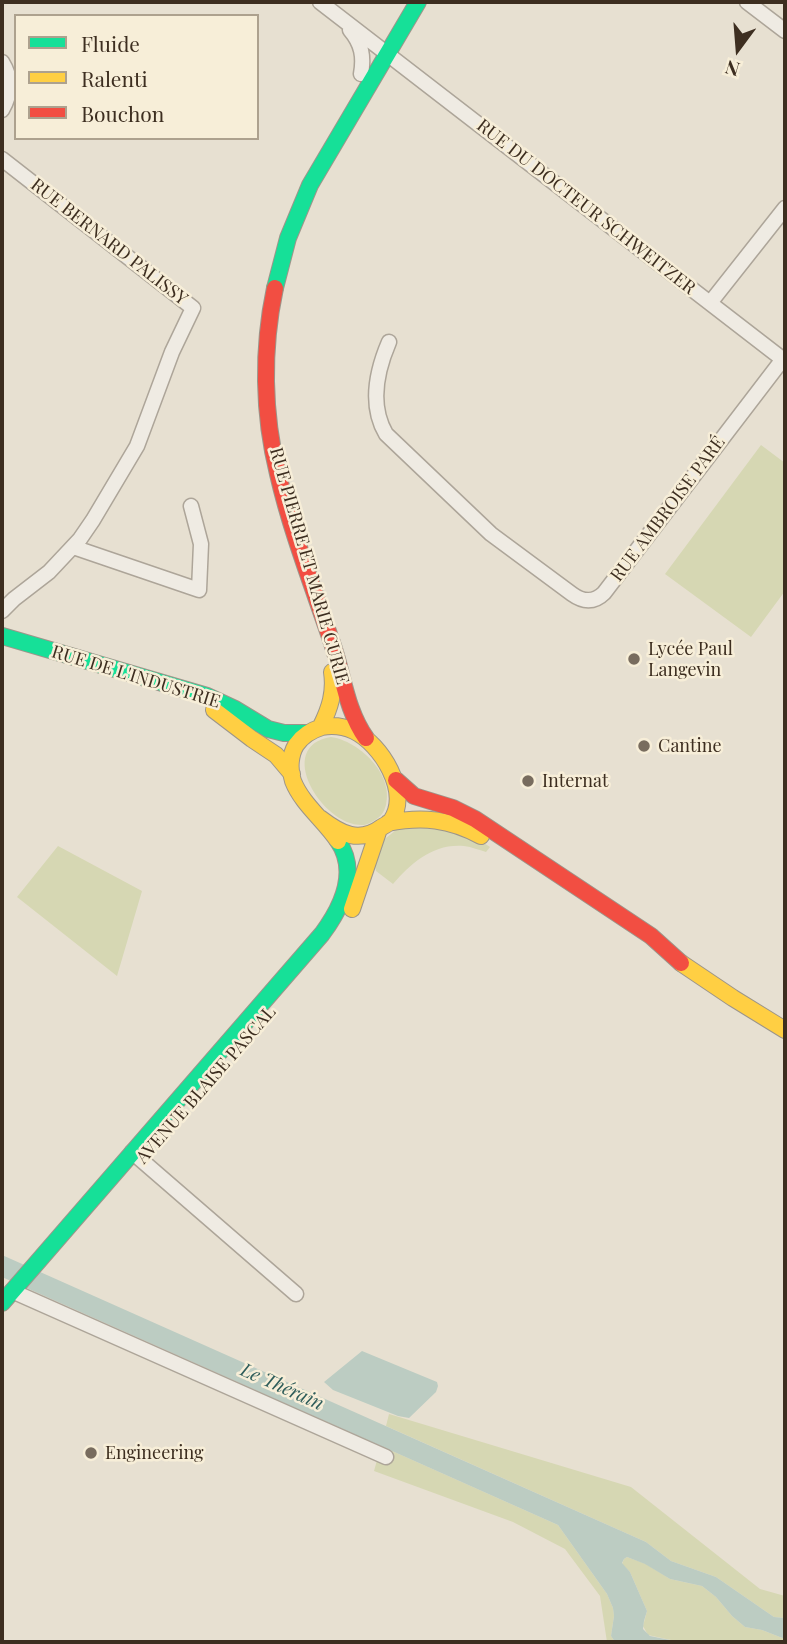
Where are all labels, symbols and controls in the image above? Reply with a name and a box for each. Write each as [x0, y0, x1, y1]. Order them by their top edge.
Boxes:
legend [14, 14, 259, 140]
north arrow [703, 14, 773, 84]
text: Fluide [81, 29, 140, 57]
text: N [722, 55, 742, 84]
text: Ralenti [81, 64, 148, 92]
text: Bouchon [81, 99, 164, 127]
street label: RUE DU DOCTEUR SCHWEITZER [472, 115, 700, 299]
street label: RUE BERNARD PALISSY [26, 174, 192, 310]
street label: RUE AMBROISE PARÉ [606, 432, 730, 586]
street label: RUE PIERRE ET MARIE CURIE [265, 445, 353, 687]
place label: Lycée Paul Langevin [648, 638, 733, 680]
street label: RUE DE L'INDUSTRIE [49, 641, 223, 713]
marker: Lycée Paul Langevin [626, 651, 642, 667]
place label: Cantine [658, 735, 722, 757]
marker: Cantine [636, 738, 652, 754]
place label: Internat [542, 770, 608, 792]
marker: Internat [520, 773, 536, 789]
street label: AVENUE BLAISE PASCAL [132, 1002, 280, 1168]
water label: Le Thérain [237, 1359, 327, 1415]
place label: Engineering [105, 1442, 204, 1464]
marker: Engineering [83, 1445, 99, 1461]

